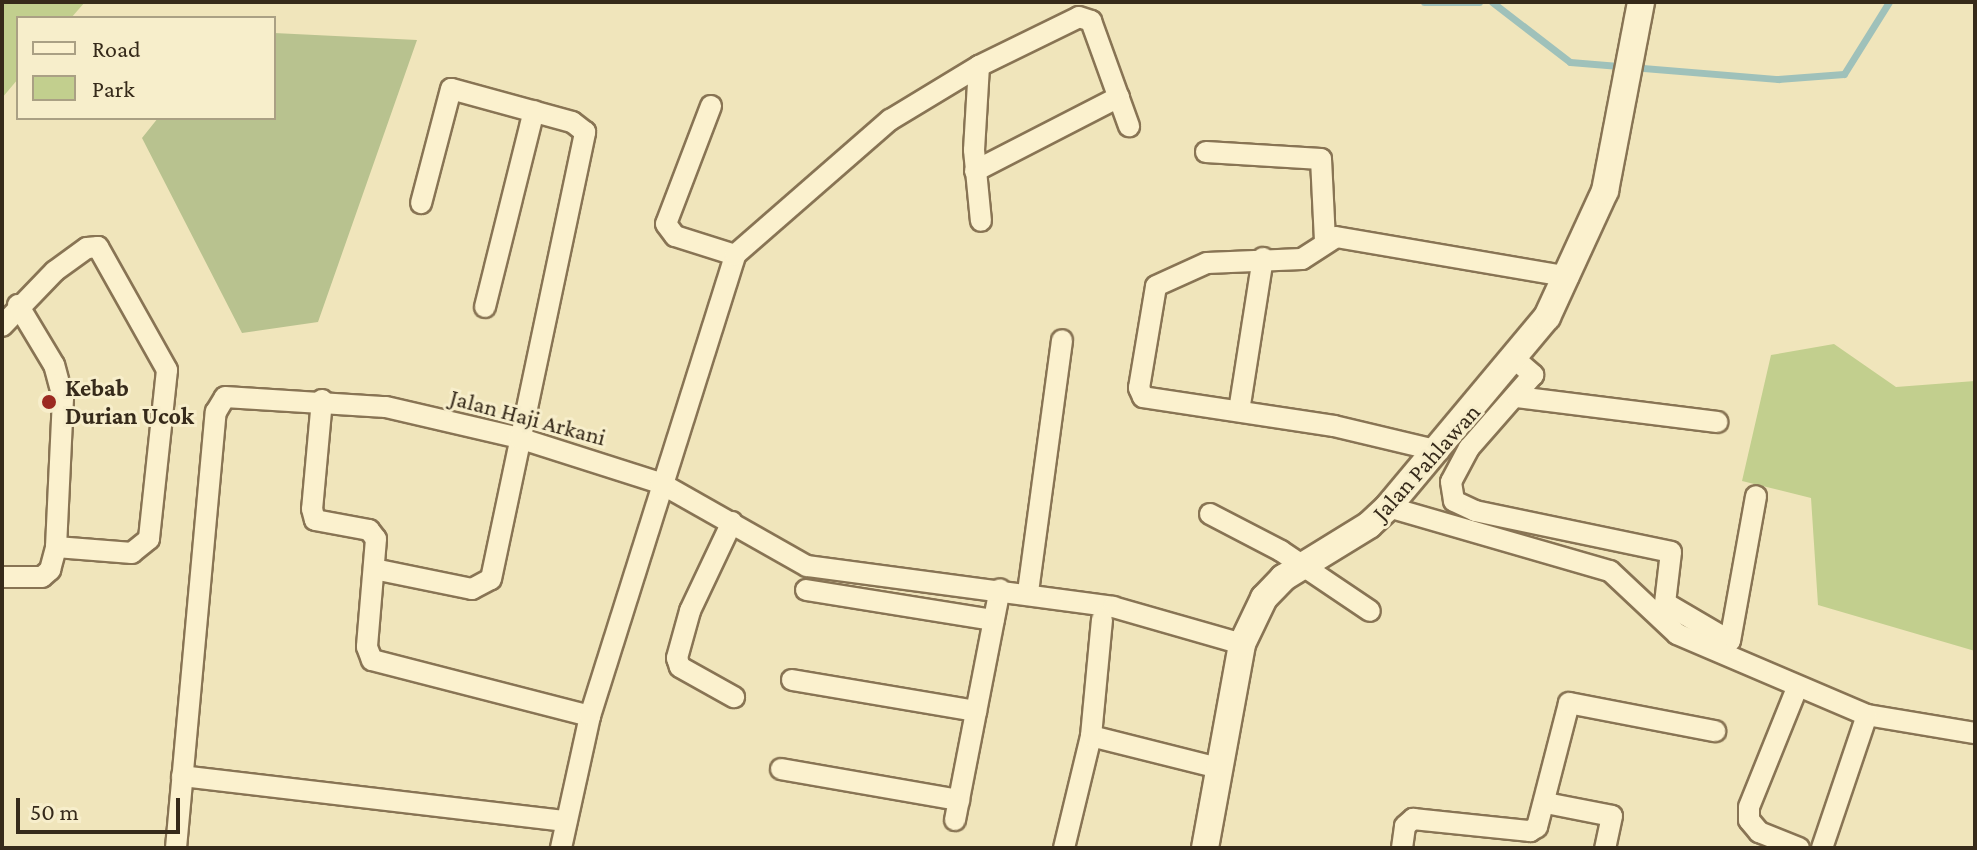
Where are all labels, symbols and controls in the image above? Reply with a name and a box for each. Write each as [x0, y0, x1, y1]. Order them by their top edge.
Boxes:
legend [16, 16, 276, 120]
text: Road [92, 35, 141, 62]
text: Park [92, 75, 135, 102]
place label: Kebab Durian Ucok [65, 374, 194, 430]
street label: Jalan Haji Arkani [447, 382, 609, 452]
marker: Kebab Durian Ucok [40, 393, 58, 411]
street label: Jalan Pahlawan [1366, 398, 1486, 526]
scale bar [20, 782, 184, 832]
text: 50 m [30, 798, 79, 825]

